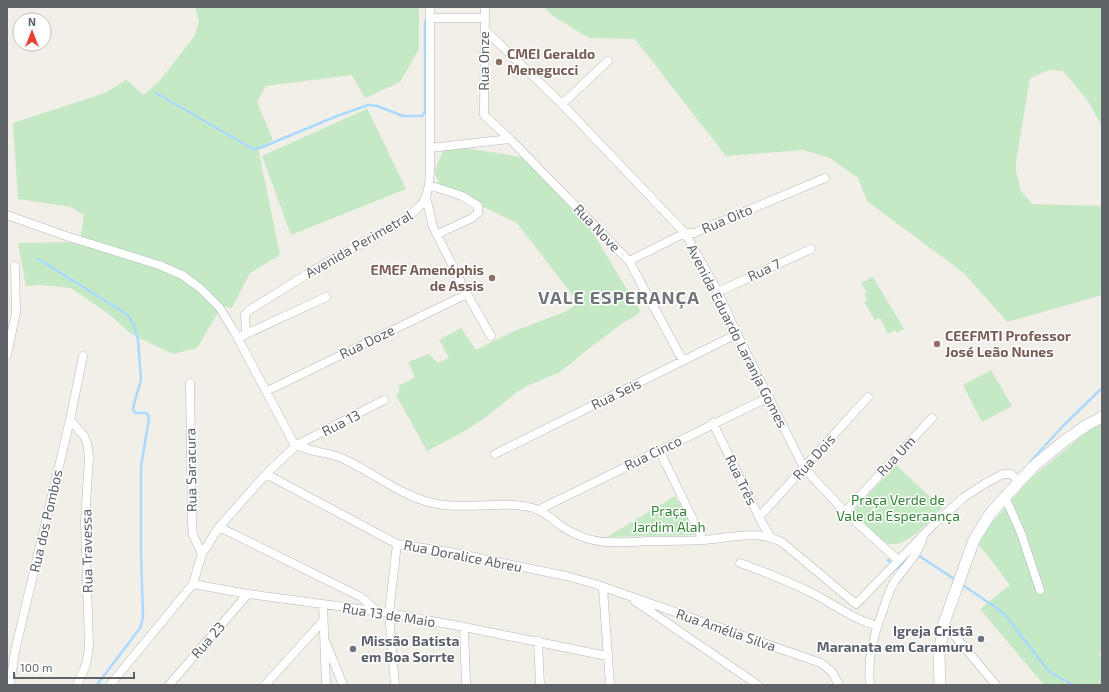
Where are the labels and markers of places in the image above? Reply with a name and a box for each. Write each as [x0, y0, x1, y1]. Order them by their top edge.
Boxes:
place label: CMEI Geraldo Menegucci [507, 45, 595, 78]
marker: CMEI Geraldo Menegucci [494, 57, 504, 67]
place label: EMEF Amenóphis de Assis [371, 261, 484, 294]
marker: EMEF Amenóphis de Assis [487, 273, 497, 283]
place label: CEEFMTI Professor José Leão Nunes [945, 327, 1071, 360]
marker: CEEFMTI Professor José Leão Nunes [932, 339, 942, 349]
place label: Igreja Cristã Maranata em Caramuru [817, 622, 973, 655]
place label: Missão Batista em Boa Sorrte [361, 632, 460, 665]
marker: Igreja Cristã Maranata em Caramuru [976, 634, 986, 644]
marker: Missão Batista em Boa Sorrte [348, 644, 358, 654]

